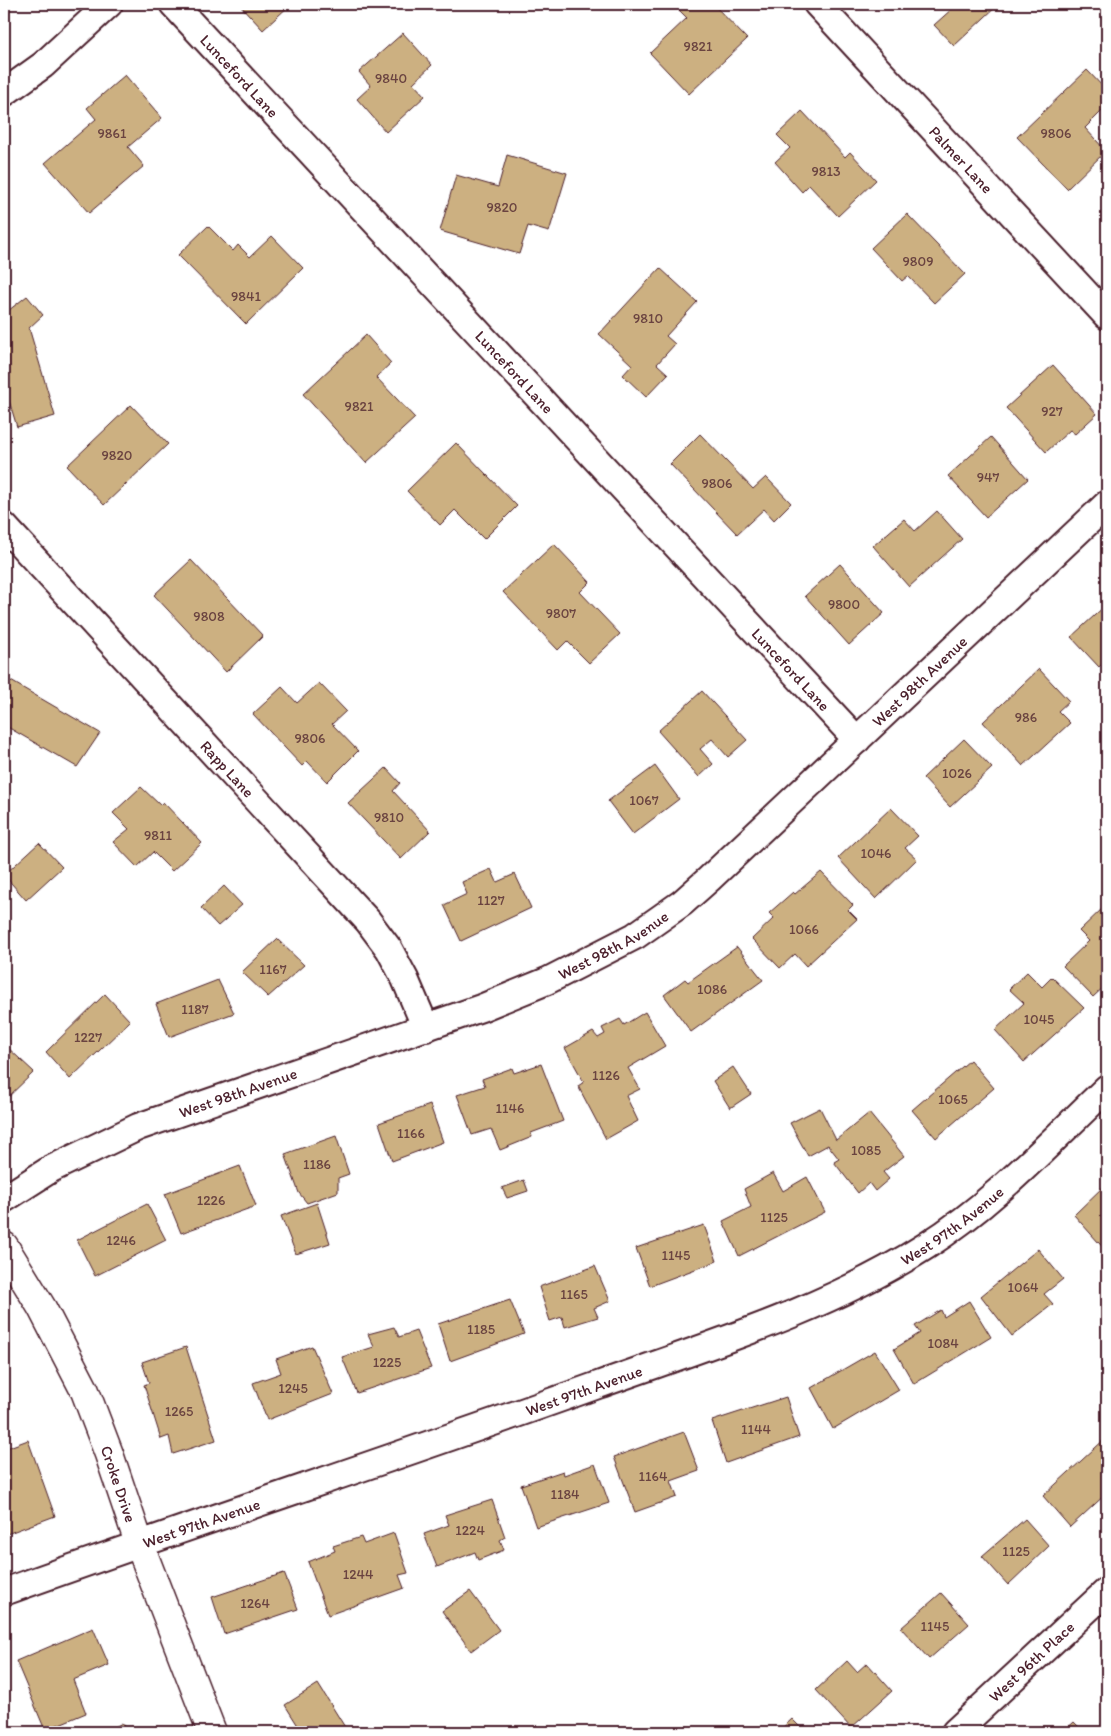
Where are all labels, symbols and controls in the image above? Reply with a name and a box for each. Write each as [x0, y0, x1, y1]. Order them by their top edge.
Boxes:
street label: Lunceford Lane [196, 30, 283, 121]
house number: 9821 [684, 38, 713, 55]
house number: 9840 [375, 70, 407, 87]
street label: Palmer Lane [925, 122, 997, 197]
house number: 9861 [98, 125, 127, 142]
house number: 9806 [1040, 125, 1072, 142]
house number: 9813 [811, 163, 841, 180]
house number: 9820 [487, 199, 517, 216]
house number: 9809 [903, 253, 933, 270]
house number: 9841 [231, 288, 261, 305]
house number: 9810 [633, 310, 663, 327]
street label: Lunceford Lane [471, 326, 558, 417]
house number: 9821 [345, 398, 374, 415]
house number: 927 [1041, 403, 1063, 420]
house number: 9820 [102, 447, 132, 464]
house number: 947 [977, 469, 999, 486]
house number: 9806 [701, 475, 733, 492]
house number: 9800 [828, 596, 860, 613]
house number: 9807 [546, 605, 576, 622]
house number: 9808 [193, 608, 225, 625]
street label: Lunceford Lane [748, 624, 834, 715]
street label: West 98th Avenue [868, 631, 971, 730]
house number: 986 [1015, 709, 1037, 726]
house number: 9806 [294, 730, 326, 747]
street label: Rapp Lane [197, 736, 259, 801]
house number: 1026 [942, 765, 972, 782]
house number: 1067 [629, 792, 659, 809]
house number: 9810 [374, 809, 404, 826]
house number: 9811 [144, 827, 172, 844]
house number: 1046 [861, 845, 891, 862]
house number: 1127 [477, 892, 505, 909]
street label: West 98th Avenue [555, 906, 672, 983]
house number: 1066 [789, 921, 819, 938]
house number: 1167 [259, 961, 287, 978]
house number: 1086 [697, 981, 727, 998]
house number: 1187 [181, 1001, 209, 1018]
house number: 1045 [1024, 1011, 1054, 1028]
house number: 1227 [74, 1029, 102, 1046]
street label: West 98th Avenue [176, 1063, 300, 1122]
house number: 1126 [592, 1067, 620, 1084]
house number: 1065 [938, 1091, 968, 1108]
house number: 1146 [496, 1100, 524, 1117]
house number: 1166 [397, 1125, 425, 1142]
house number: 1085 [851, 1142, 881, 1159]
house number: 1186 [303, 1156, 331, 1173]
street label: West 97th Avenue [897, 1182, 1007, 1269]
house number: 1226 [197, 1192, 225, 1209]
house number: 1125 [760, 1209, 788, 1226]
house number: 1246 [106, 1232, 136, 1249]
house number: 1145 [662, 1247, 690, 1264]
house number: 1064 [1008, 1279, 1039, 1296]
house number: 1165 [560, 1286, 588, 1303]
house number: 1185 [467, 1321, 495, 1338]
house number: 1084 [927, 1335, 959, 1352]
house number: 1225 [373, 1354, 401, 1371]
street label: West 97th Avenue [523, 1360, 645, 1420]
house number: 1245 [278, 1380, 308, 1397]
house number: 1265 [165, 1403, 193, 1420]
house number: 1144 [741, 1421, 771, 1438]
street label: Croke Drive [97, 1443, 141, 1525]
house number: 1164 [639, 1468, 668, 1485]
house number: 1184 [550, 1486, 580, 1503]
street label: West 97th Avenue [140, 1494, 263, 1552]
house number: 1224 [455, 1522, 485, 1539]
house number: 1125 [1002, 1543, 1030, 1560]
house number: 1244 [343, 1566, 374, 1583]
house number: 1264 [240, 1595, 270, 1612]
street label: West 96th Place [985, 1617, 1078, 1706]
house number: 1145 [921, 1618, 949, 1635]

